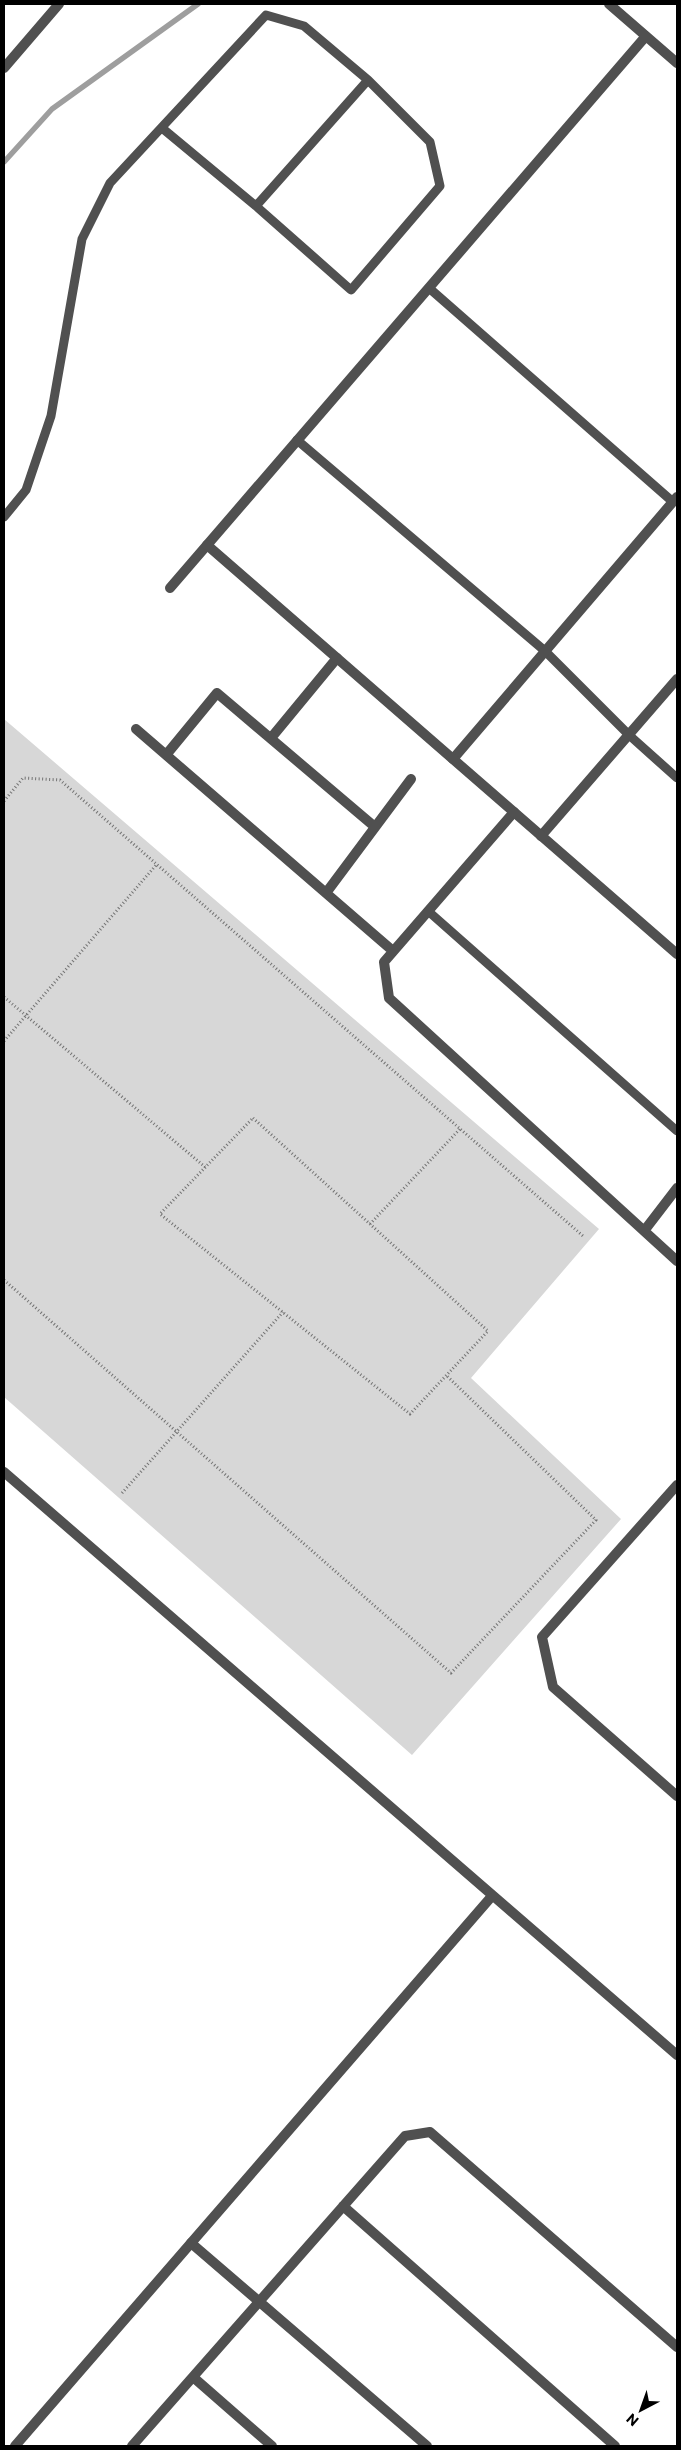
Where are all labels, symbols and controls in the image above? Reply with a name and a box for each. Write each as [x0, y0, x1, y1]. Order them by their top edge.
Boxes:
north arrow [616, 2385, 666, 2435]
text: N [623, 2410, 642, 2430]

